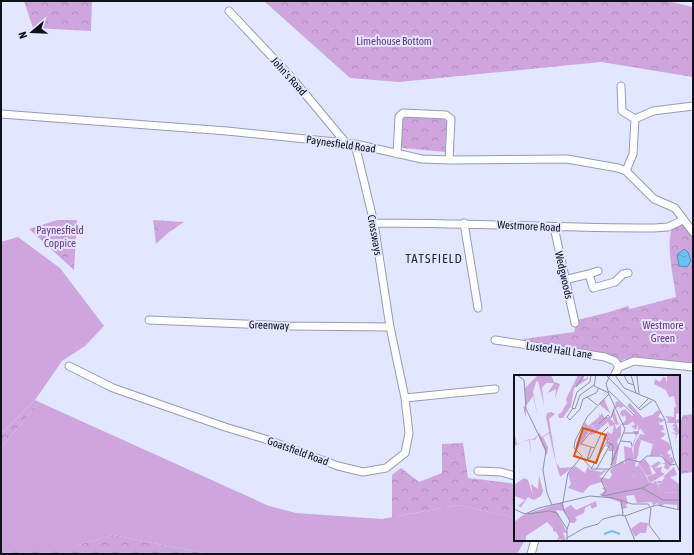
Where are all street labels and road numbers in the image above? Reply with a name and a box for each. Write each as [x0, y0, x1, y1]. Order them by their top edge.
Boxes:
street label: John's Road [269, 54, 309, 98]
street label: Paynesfield Road [305, 133, 377, 155]
street label: Crossways [366, 214, 384, 256]
street label: Westmore Road [497, 218, 561, 234]
street label: Wedgwoods [553, 250, 575, 300]
street label: Greenway [249, 318, 290, 332]
street label: Lusted Hall Lane [525, 339, 593, 361]
street label: Goatsfield Road [266, 434, 330, 468]

